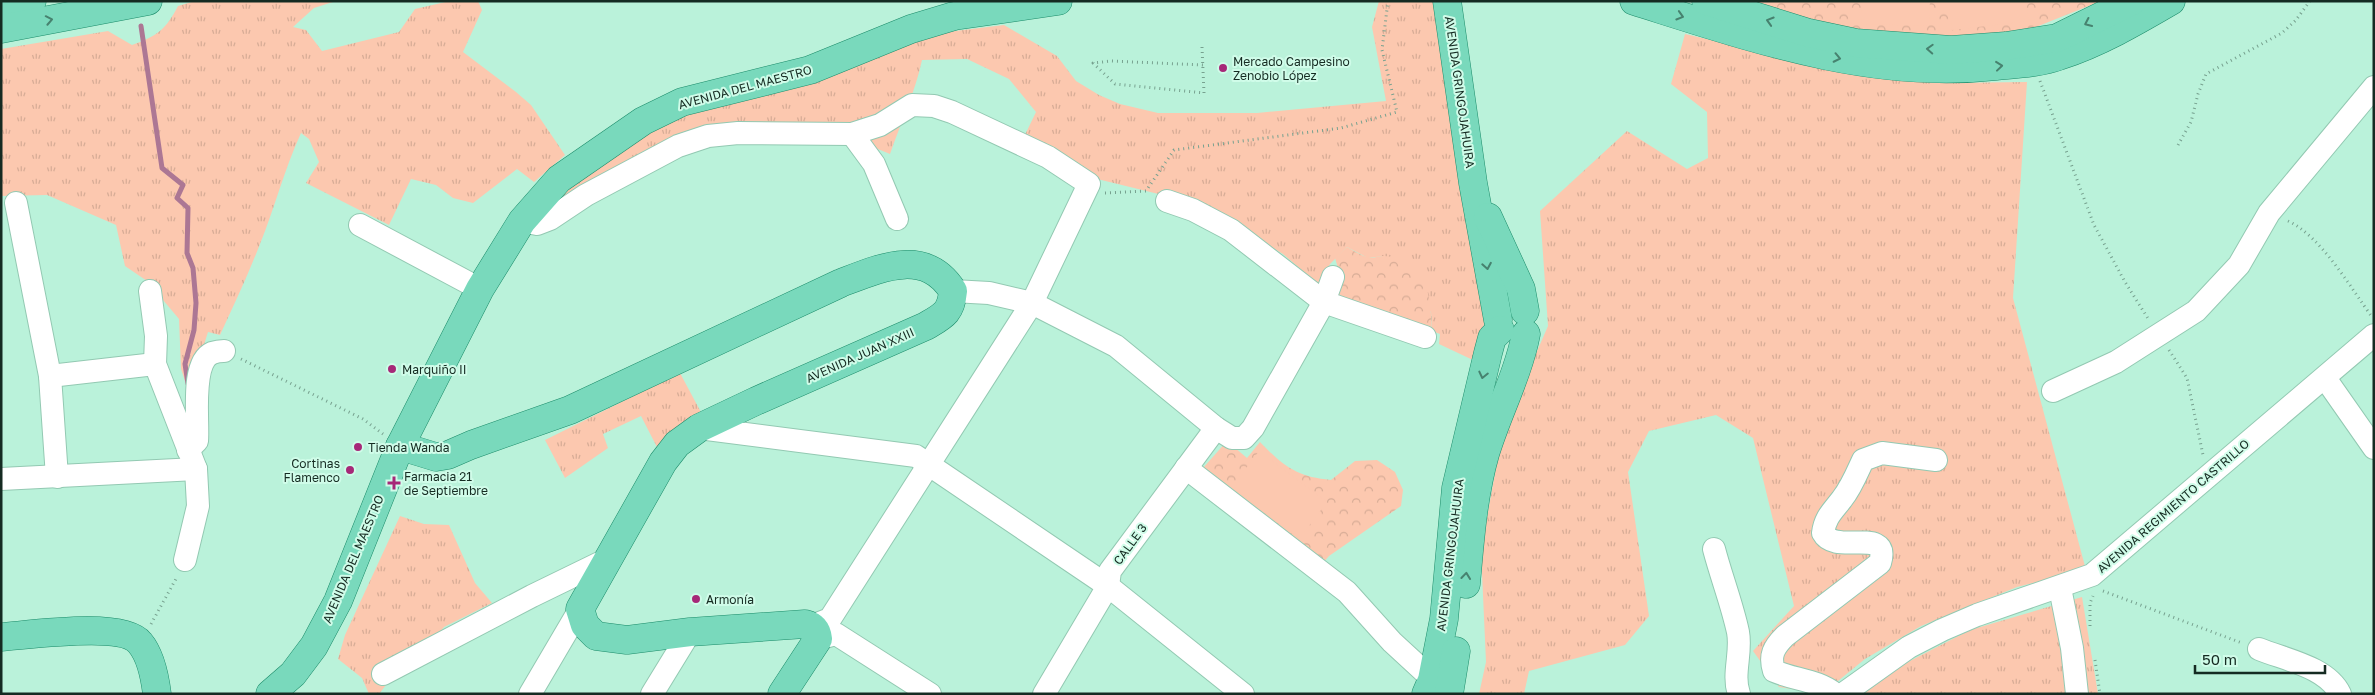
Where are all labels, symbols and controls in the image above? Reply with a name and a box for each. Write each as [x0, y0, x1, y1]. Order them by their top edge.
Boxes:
one-way arrow [1676, 10, 1684, 20]
street label: AVENIDA GRINGOJAHUIRA [1442, 15, 1478, 169]
one-way arrow [45, 16, 54, 26]
one-way arrow [1767, 17, 1775, 27]
one-way arrow [2084, 17, 2093, 27]
one-way arrow [1925, 44, 1933, 55]
one-way arrow [1833, 53, 1842, 63]
place label: Mercado Campesino Zenobio López [1233, 54, 1350, 83]
one-way arrow [1995, 61, 2003, 72]
street label: AVENIDA DEL MAESTRO [677, 62, 814, 112]
marker: Mercado Campesino Zenobio López [1217, 62, 1229, 74]
one-way arrow [1481, 262, 1491, 270]
street label: AVENIDA JUAN XXIII [804, 324, 916, 386]
place label: Marquiño II [402, 362, 467, 377]
marker: Marquiño II [386, 363, 398, 375]
one-way arrow [1478, 370, 1489, 379]
street label: AVENIDA REGIMIENTO CASTRILLO [2094, 436, 2252, 576]
place label: Tienda Wanda [368, 440, 450, 455]
marker: Tienda Wanda [352, 441, 364, 453]
place label: Cortinas Flamenco [284, 456, 340, 485]
marker: Cortinas Flamenco [344, 464, 356, 476]
place label: Farmacia 21 de Septiembre [404, 469, 488, 498]
marker: Farmacia 21 de Septiembre [388, 477, 400, 489]
street label: AVENIDA GRINGOJAHUIRA [1433, 478, 1467, 632]
street label: AVENIDA DEL MAESTRO [319, 493, 387, 625]
street label: CALLE 3 [1110, 521, 1150, 567]
one-way arrow [1460, 572, 1471, 580]
place label: Armonía [706, 592, 754, 607]
marker: Armonía [690, 593, 702, 605]
scale bar [2195, 642, 2325, 674]
text: 50 m [2202, 650, 2237, 668]

